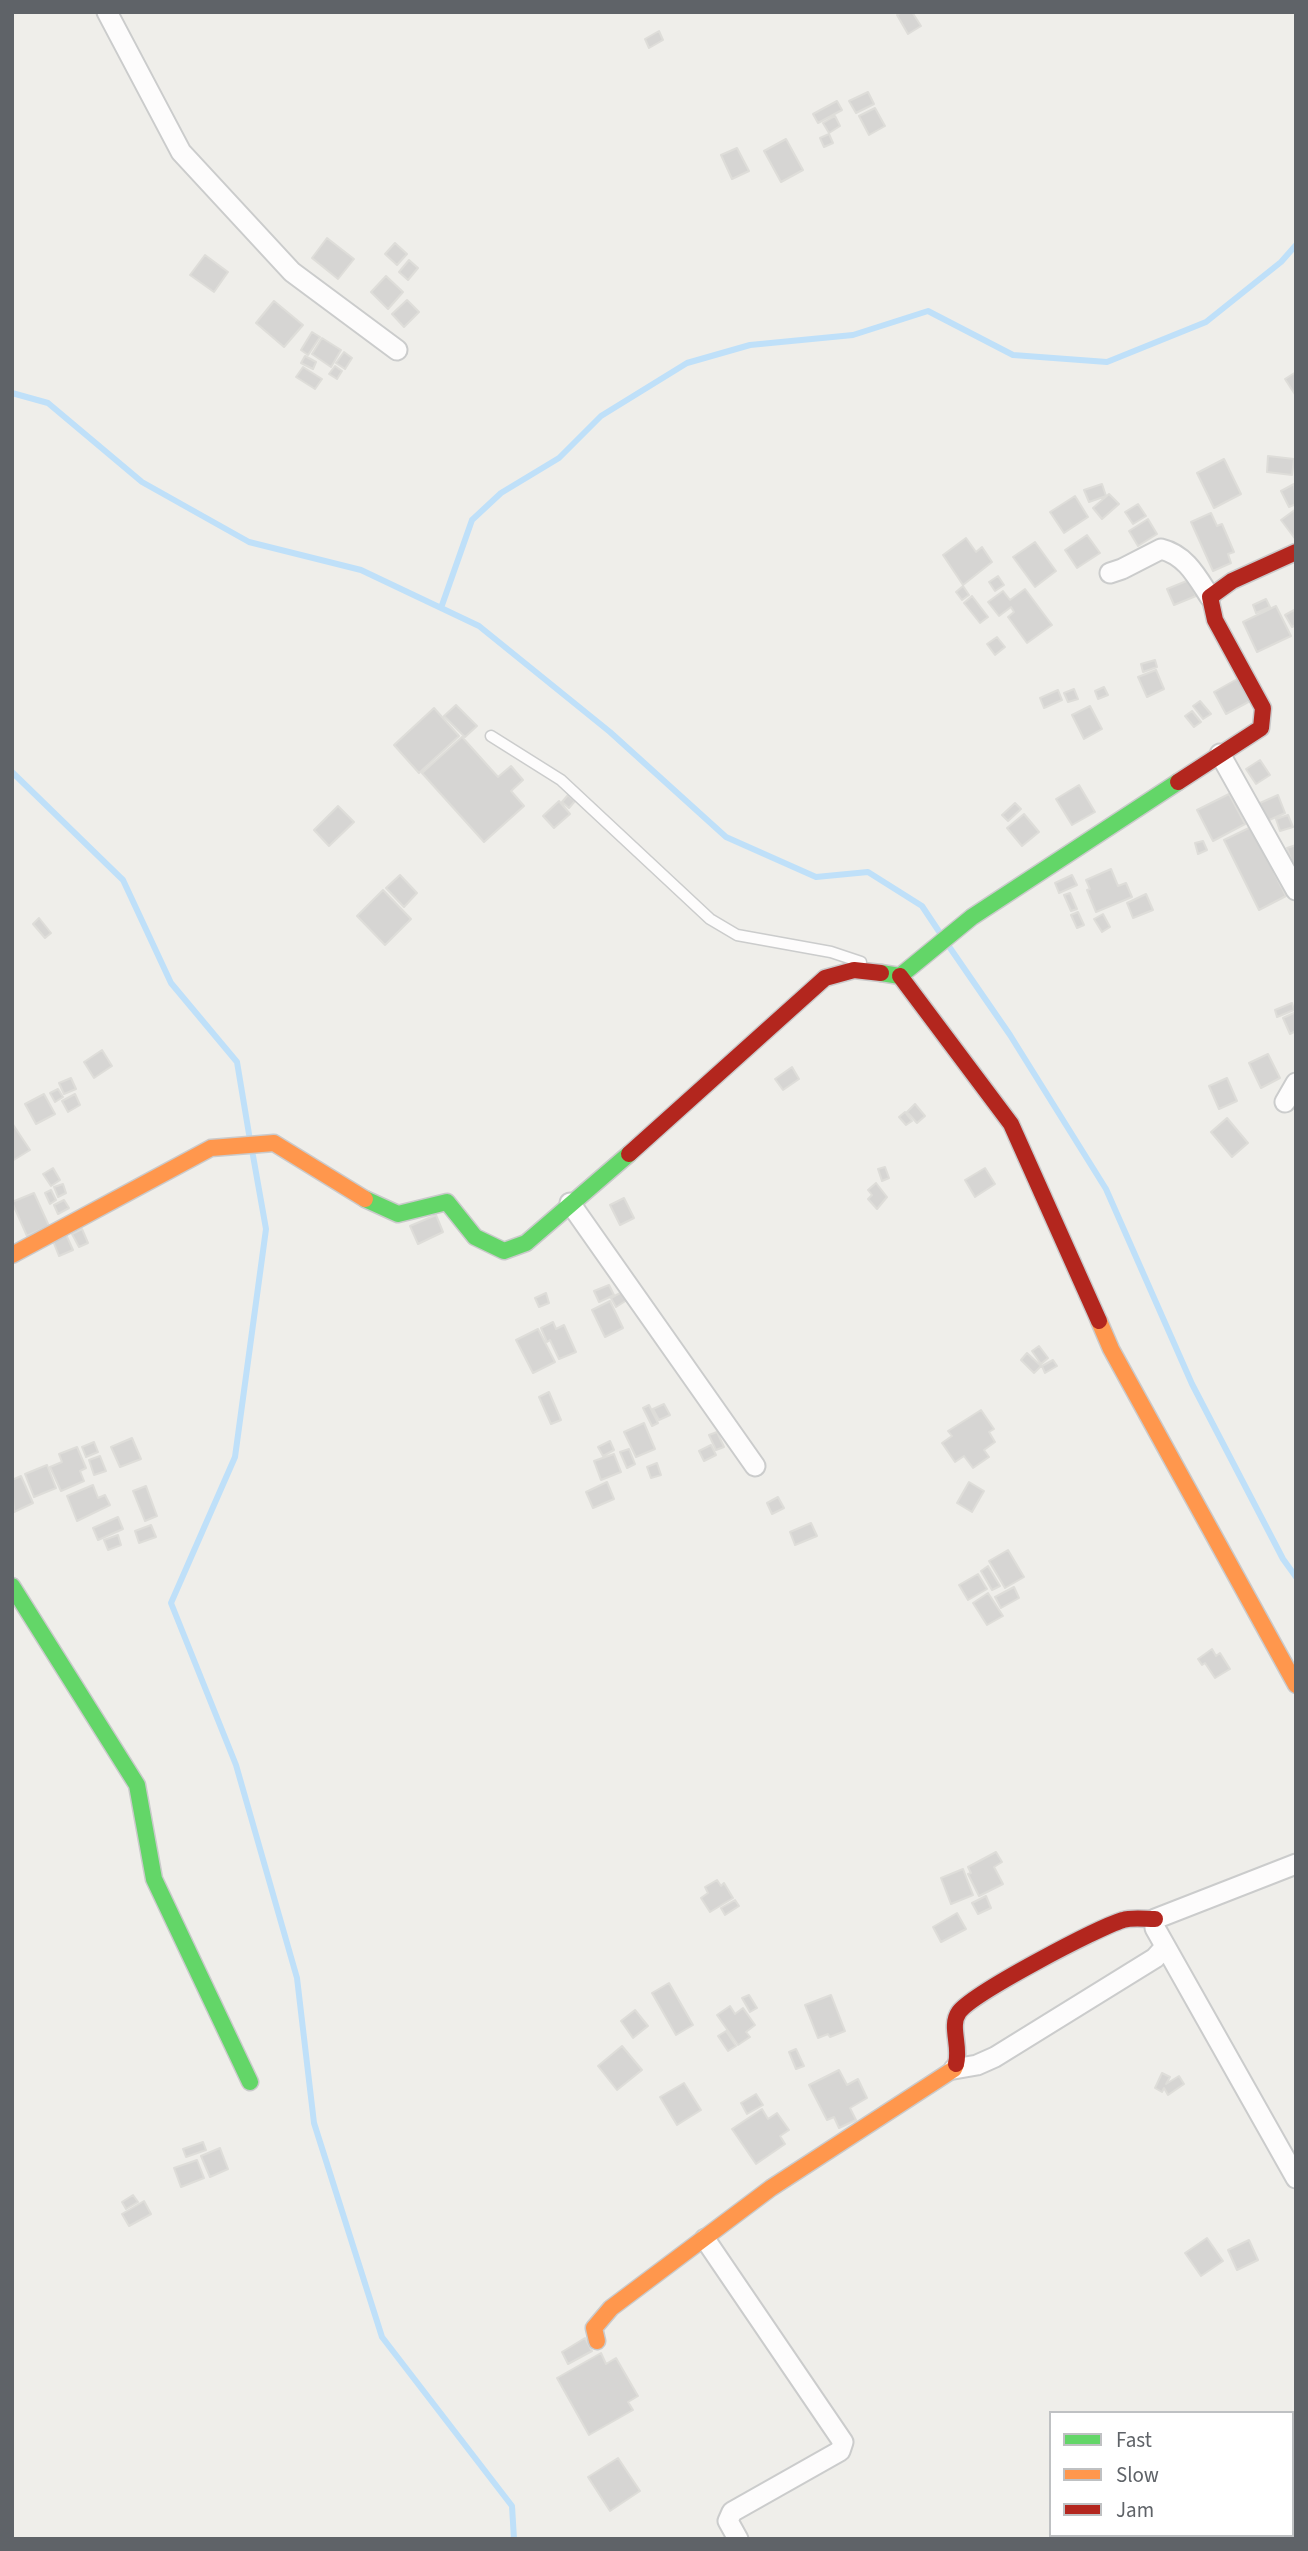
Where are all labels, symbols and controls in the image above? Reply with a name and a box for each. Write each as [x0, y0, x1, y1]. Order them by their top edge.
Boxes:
legend [1049, 2411, 1294, 2537]
text: Fast [1116, 2425, 1152, 2455]
text: Slow [1116, 2460, 1159, 2490]
text: Jam [1116, 2495, 1154, 2525]

